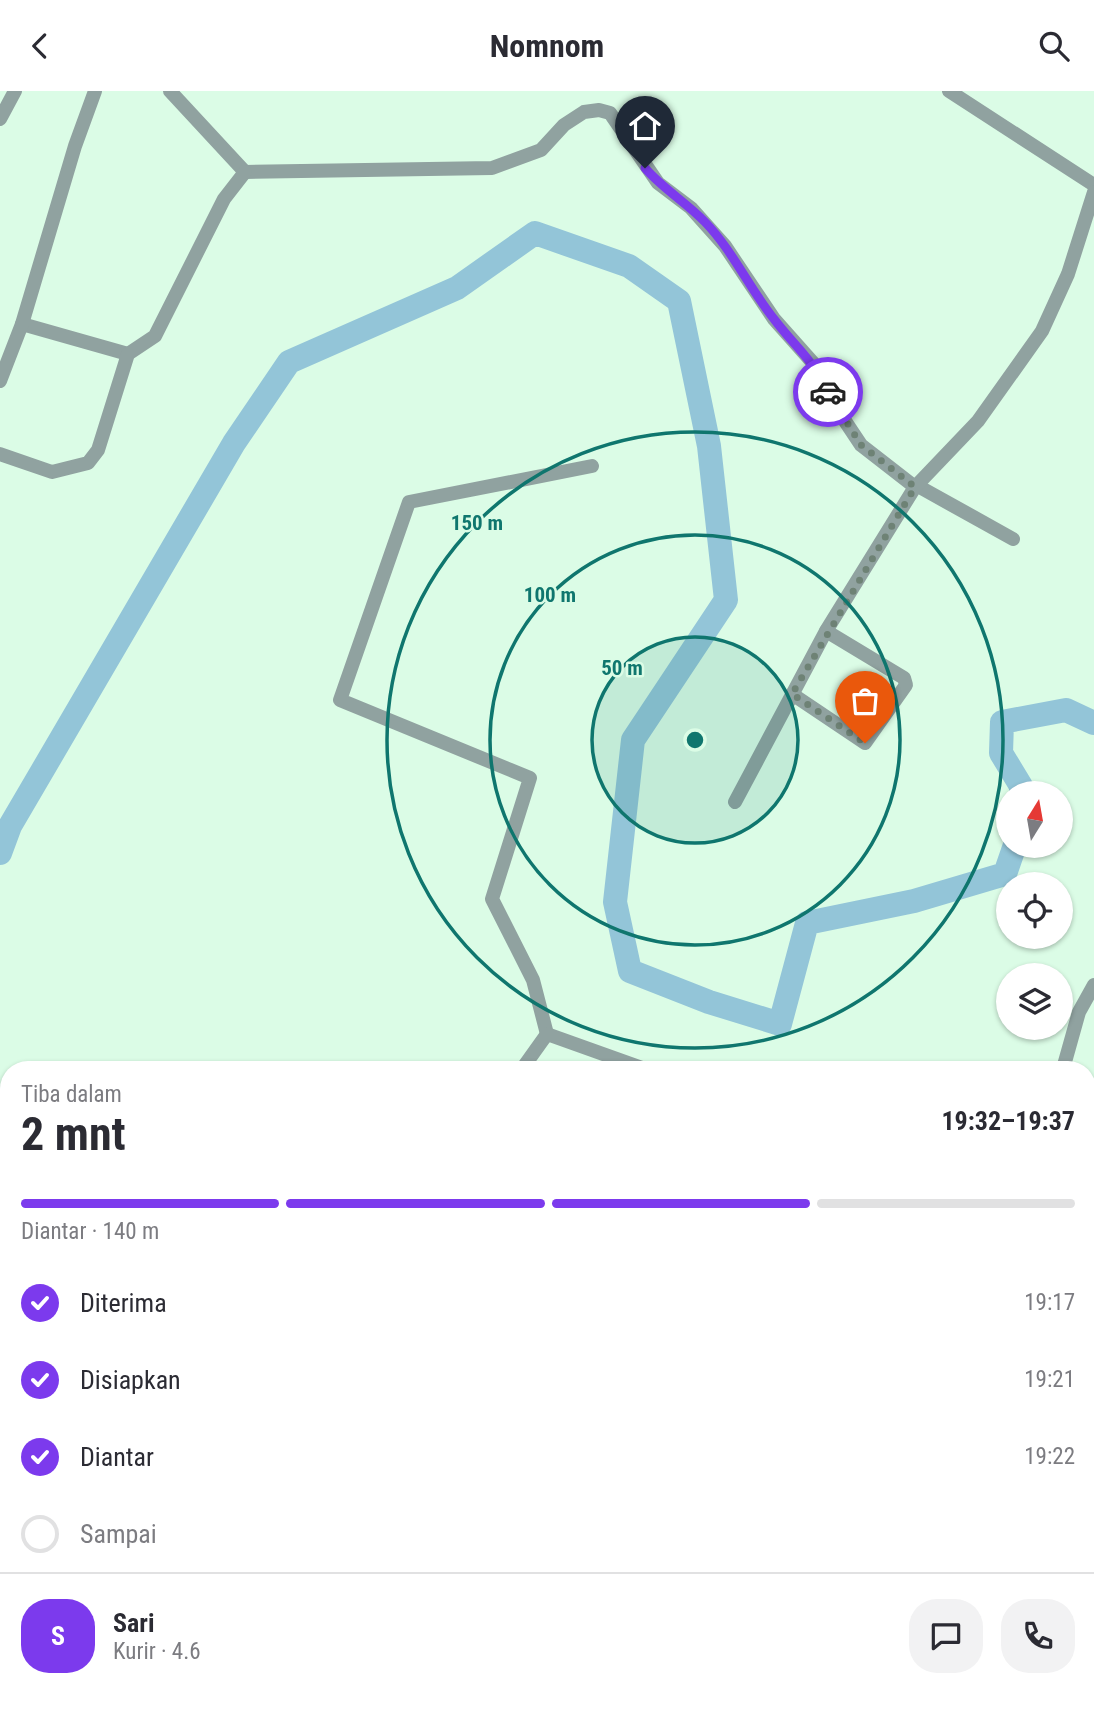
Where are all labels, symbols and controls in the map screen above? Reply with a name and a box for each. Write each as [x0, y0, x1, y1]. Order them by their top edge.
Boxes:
icon: back [21, 27, 59, 65]
text: Nomnom [490, 27, 604, 65]
icon: search [1035, 27, 1073, 65]
pin [615, 96, 675, 168]
icon: home [626, 107, 664, 145]
courier [793, 357, 863, 427]
icon: car [809, 373, 847, 411]
text: 150 m [451, 511, 503, 535]
text: 100 m [524, 583, 576, 607]
text: 50 m [601, 656, 643, 680]
pin [835, 671, 895, 743]
icon: bag [846, 682, 884, 720]
centre of rings [683, 728, 707, 752]
north arrow [996, 781, 1073, 857]
map controls [996, 781, 1073, 1040]
button: locate [996, 872, 1073, 949]
button: layers [996, 963, 1073, 1040]
text: Tiba dalam [21, 1081, 122, 1108]
text: 19:32–19:37 [941, 1106, 1075, 1136]
text: 2 mnt [21, 1107, 126, 1161]
text: Diantar · 140 m [21, 1218, 159, 1245]
icon: check [21, 1284, 59, 1322]
text: Diterima [80, 1288, 167, 1318]
text: 19:17 [1024, 1289, 1075, 1316]
icon: check [21, 1361, 59, 1399]
text: Disiapkan [80, 1365, 181, 1395]
text: 19:21 [1024, 1366, 1075, 1393]
icon: check [21, 1438, 59, 1476]
text: Diantar [80, 1442, 154, 1472]
text: 19:22 [1024, 1443, 1075, 1470]
text: Sampai [80, 1519, 157, 1549]
button: chat [909, 1599, 983, 1673]
button: phone [1001, 1599, 1075, 1673]
text: Sari [113, 1608, 154, 1638]
text: S [51, 1621, 65, 1651]
text: Kurir · 4.6 [113, 1638, 201, 1665]

